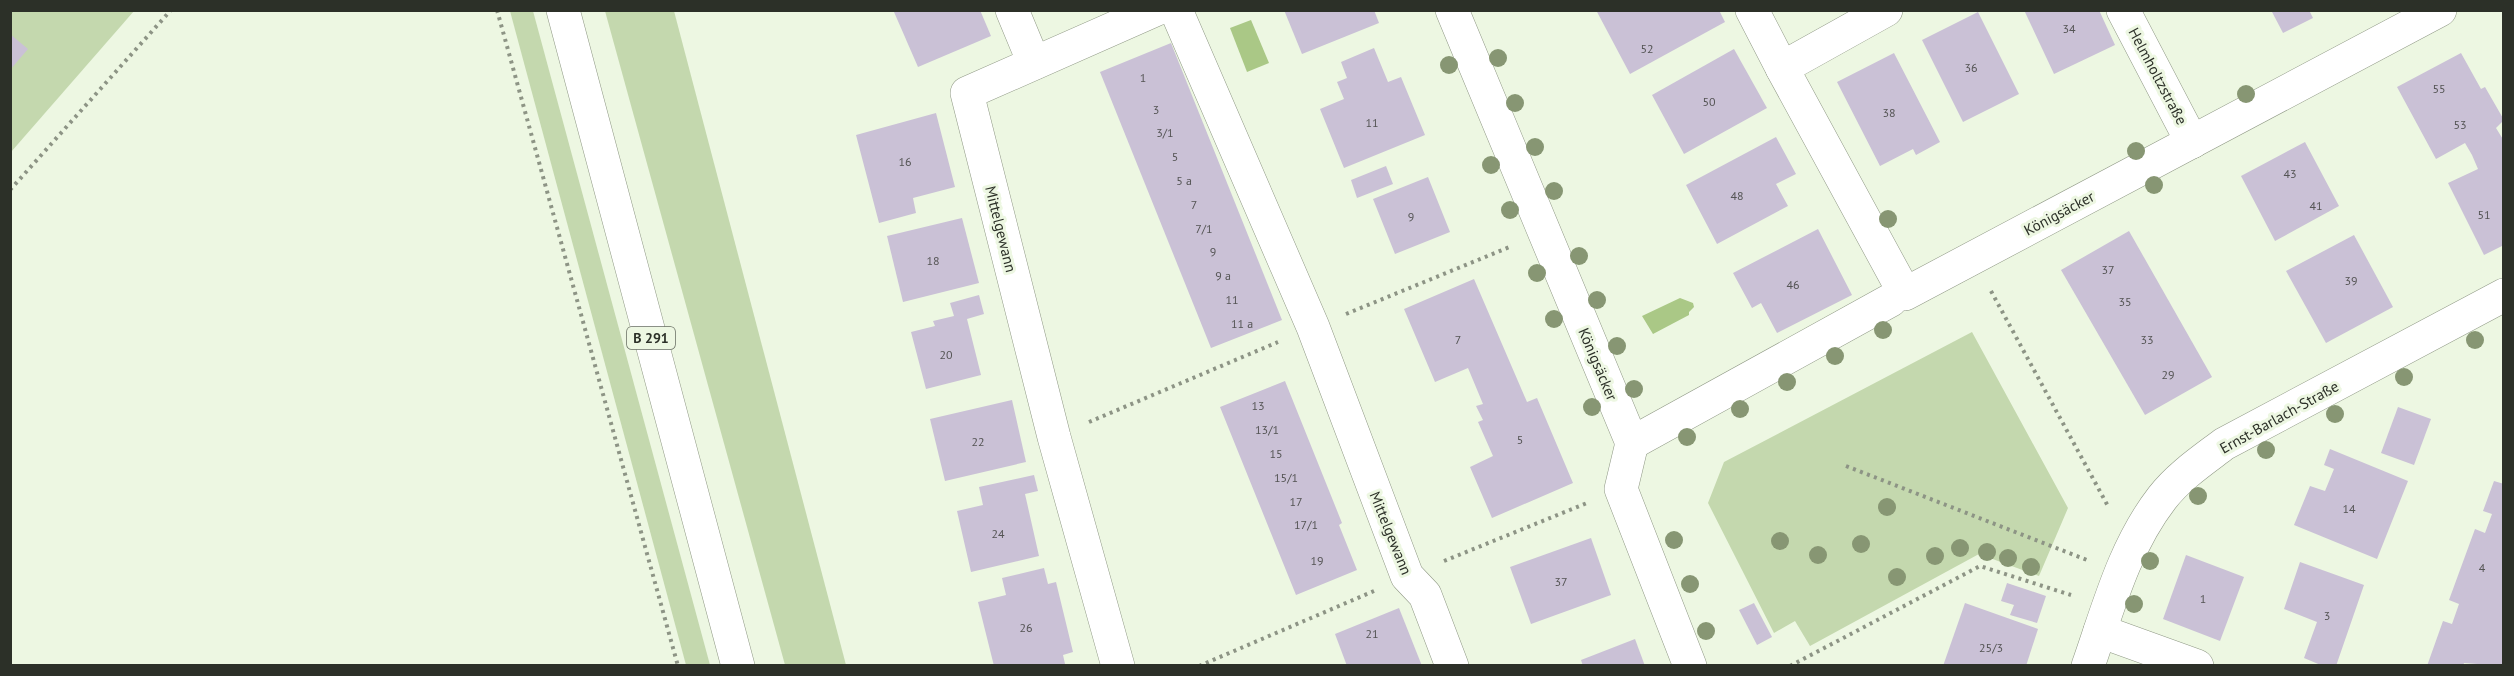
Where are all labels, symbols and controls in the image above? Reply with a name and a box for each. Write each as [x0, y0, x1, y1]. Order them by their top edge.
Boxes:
house number: 34 [2062, 21, 2076, 36]
street label: Helmholtzstraße [2124, 24, 2192, 128]
house number: 52 [1640, 41, 1654, 56]
house number: 36 [1964, 60, 1978, 75]
house number: 1 [1140, 70, 1146, 85]
house number: 55 [2432, 81, 2446, 96]
house number: 50 [1702, 94, 1716, 109]
house number: 3 [1153, 102, 1159, 117]
house number: 38 [1882, 105, 1896, 120]
house number: 11 [1365, 115, 1379, 130]
house number: 53 [2453, 117, 2467, 132]
house number: 3/1 [1156, 125, 1174, 140]
house number: 5 [1172, 149, 1178, 164]
house number: 16 [898, 154, 912, 169]
house number: 43 [2283, 166, 2297, 181]
house number: 5 a [1176, 173, 1192, 188]
street label: Mittelgewann [981, 184, 1021, 274]
street label: Königsäcker [2021, 187, 2097, 239]
house number: 48 [1730, 188, 1744, 203]
house number: 7 [1191, 197, 1197, 212]
house number: 41 [2309, 198, 2323, 213]
house number: 51 [2477, 207, 2491, 222]
house number: 9 [1408, 209, 1414, 224]
house number: 7/1 [1195, 221, 1213, 236]
house number: 9 [1210, 244, 1216, 259]
house number: 18 [926, 253, 940, 268]
house number: 37 [2101, 262, 2115, 277]
house number: 9 a [1215, 268, 1231, 283]
house number: 39 [2344, 273, 2358, 288]
house number: 46 [1786, 277, 1800, 292]
house number: 11 [1225, 292, 1239, 307]
house number: 35 [2118, 294, 2132, 309]
house number: 11 a [1231, 316, 1253, 331]
street label: Königsäcker [1574, 325, 1622, 403]
road number: B 291 [627, 327, 675, 349]
house number: 7 [1455, 332, 1461, 347]
house number: 33 [2140, 332, 2154, 347]
house number: 20 [939, 347, 953, 362]
house number: 29 [2161, 367, 2175, 382]
street label: Ernst-Barlach-Straße [2216, 376, 2342, 458]
house number: 13 [1251, 398, 1265, 413]
house number: 13/1 [1255, 422, 1279, 437]
house number: 5 [1517, 432, 1523, 447]
house number: 22 [971, 434, 985, 449]
house number: 15 [1269, 446, 1283, 461]
house number: 15/1 [1274, 470, 1298, 485]
street label: Mittelgewann [1366, 489, 1416, 577]
house number: 17 [1289, 494, 1303, 509]
house number: 14 [2342, 501, 2356, 516]
house number: 17/1 [1294, 517, 1318, 532]
house number: 24 [991, 526, 1005, 541]
house number: 19 [1310, 553, 1324, 568]
house number: 4 [2479, 560, 2486, 575]
house number: 37 [1554, 574, 1568, 589]
house number: 1 [2200, 591, 2206, 606]
house number: 3 [2324, 608, 2330, 623]
house number: 26 [1019, 620, 1033, 635]
house number: 21 [1365, 626, 1379, 641]
house number: 25/3 [1979, 640, 2003, 655]

